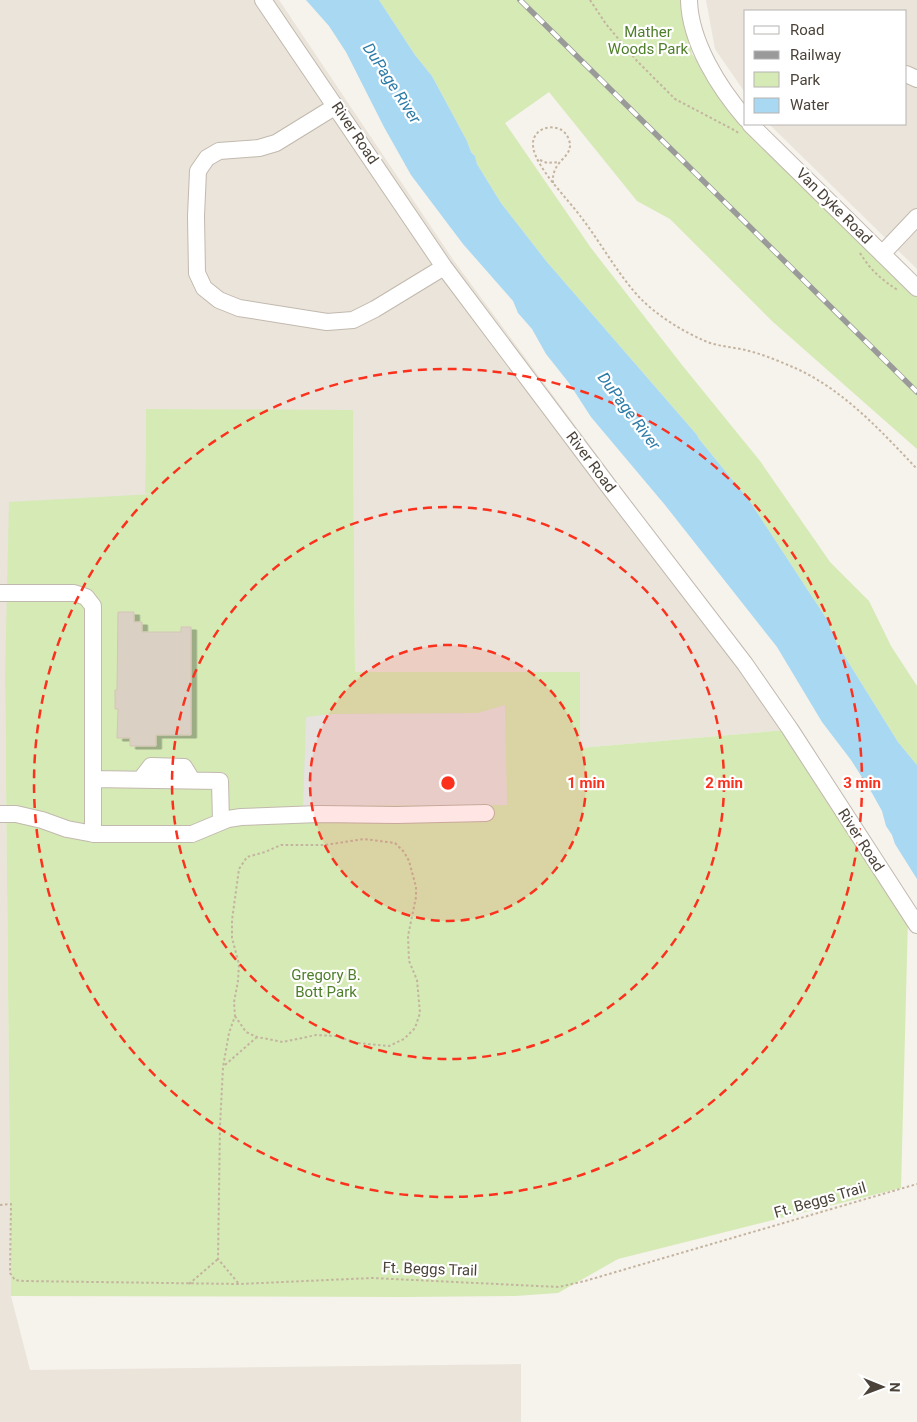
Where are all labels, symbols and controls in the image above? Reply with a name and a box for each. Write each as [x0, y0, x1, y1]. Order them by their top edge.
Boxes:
legend [744, 10, 907, 125]
text: Road [790, 21, 824, 39]
park label: Mather Woods Park [608, 23, 689, 58]
water label: DuPage River [359, 39, 425, 127]
text: Railway [790, 46, 841, 64]
text: Park [790, 71, 821, 89]
text: Water [790, 96, 829, 114]
street label: River Road [328, 98, 382, 168]
street label: Van Dyke Road [792, 164, 876, 248]
water label: DuPage River [594, 369, 665, 454]
street label: River Road [562, 428, 620, 496]
centre of rings [439, 774, 457, 792]
text: 1 min [567, 774, 605, 792]
text: 2 min [705, 774, 743, 792]
text: 3 min [843, 774, 881, 792]
street label: River Road [834, 805, 888, 875]
park label: Gregory B. Bott Park [291, 966, 361, 1001]
street label: Ft. Beggs Trail [772, 1178, 868, 1222]
street label: Ft. Beggs Trail [382, 1258, 478, 1280]
north arrow [857, 1362, 907, 1412]
text: N [887, 1382, 903, 1392]

